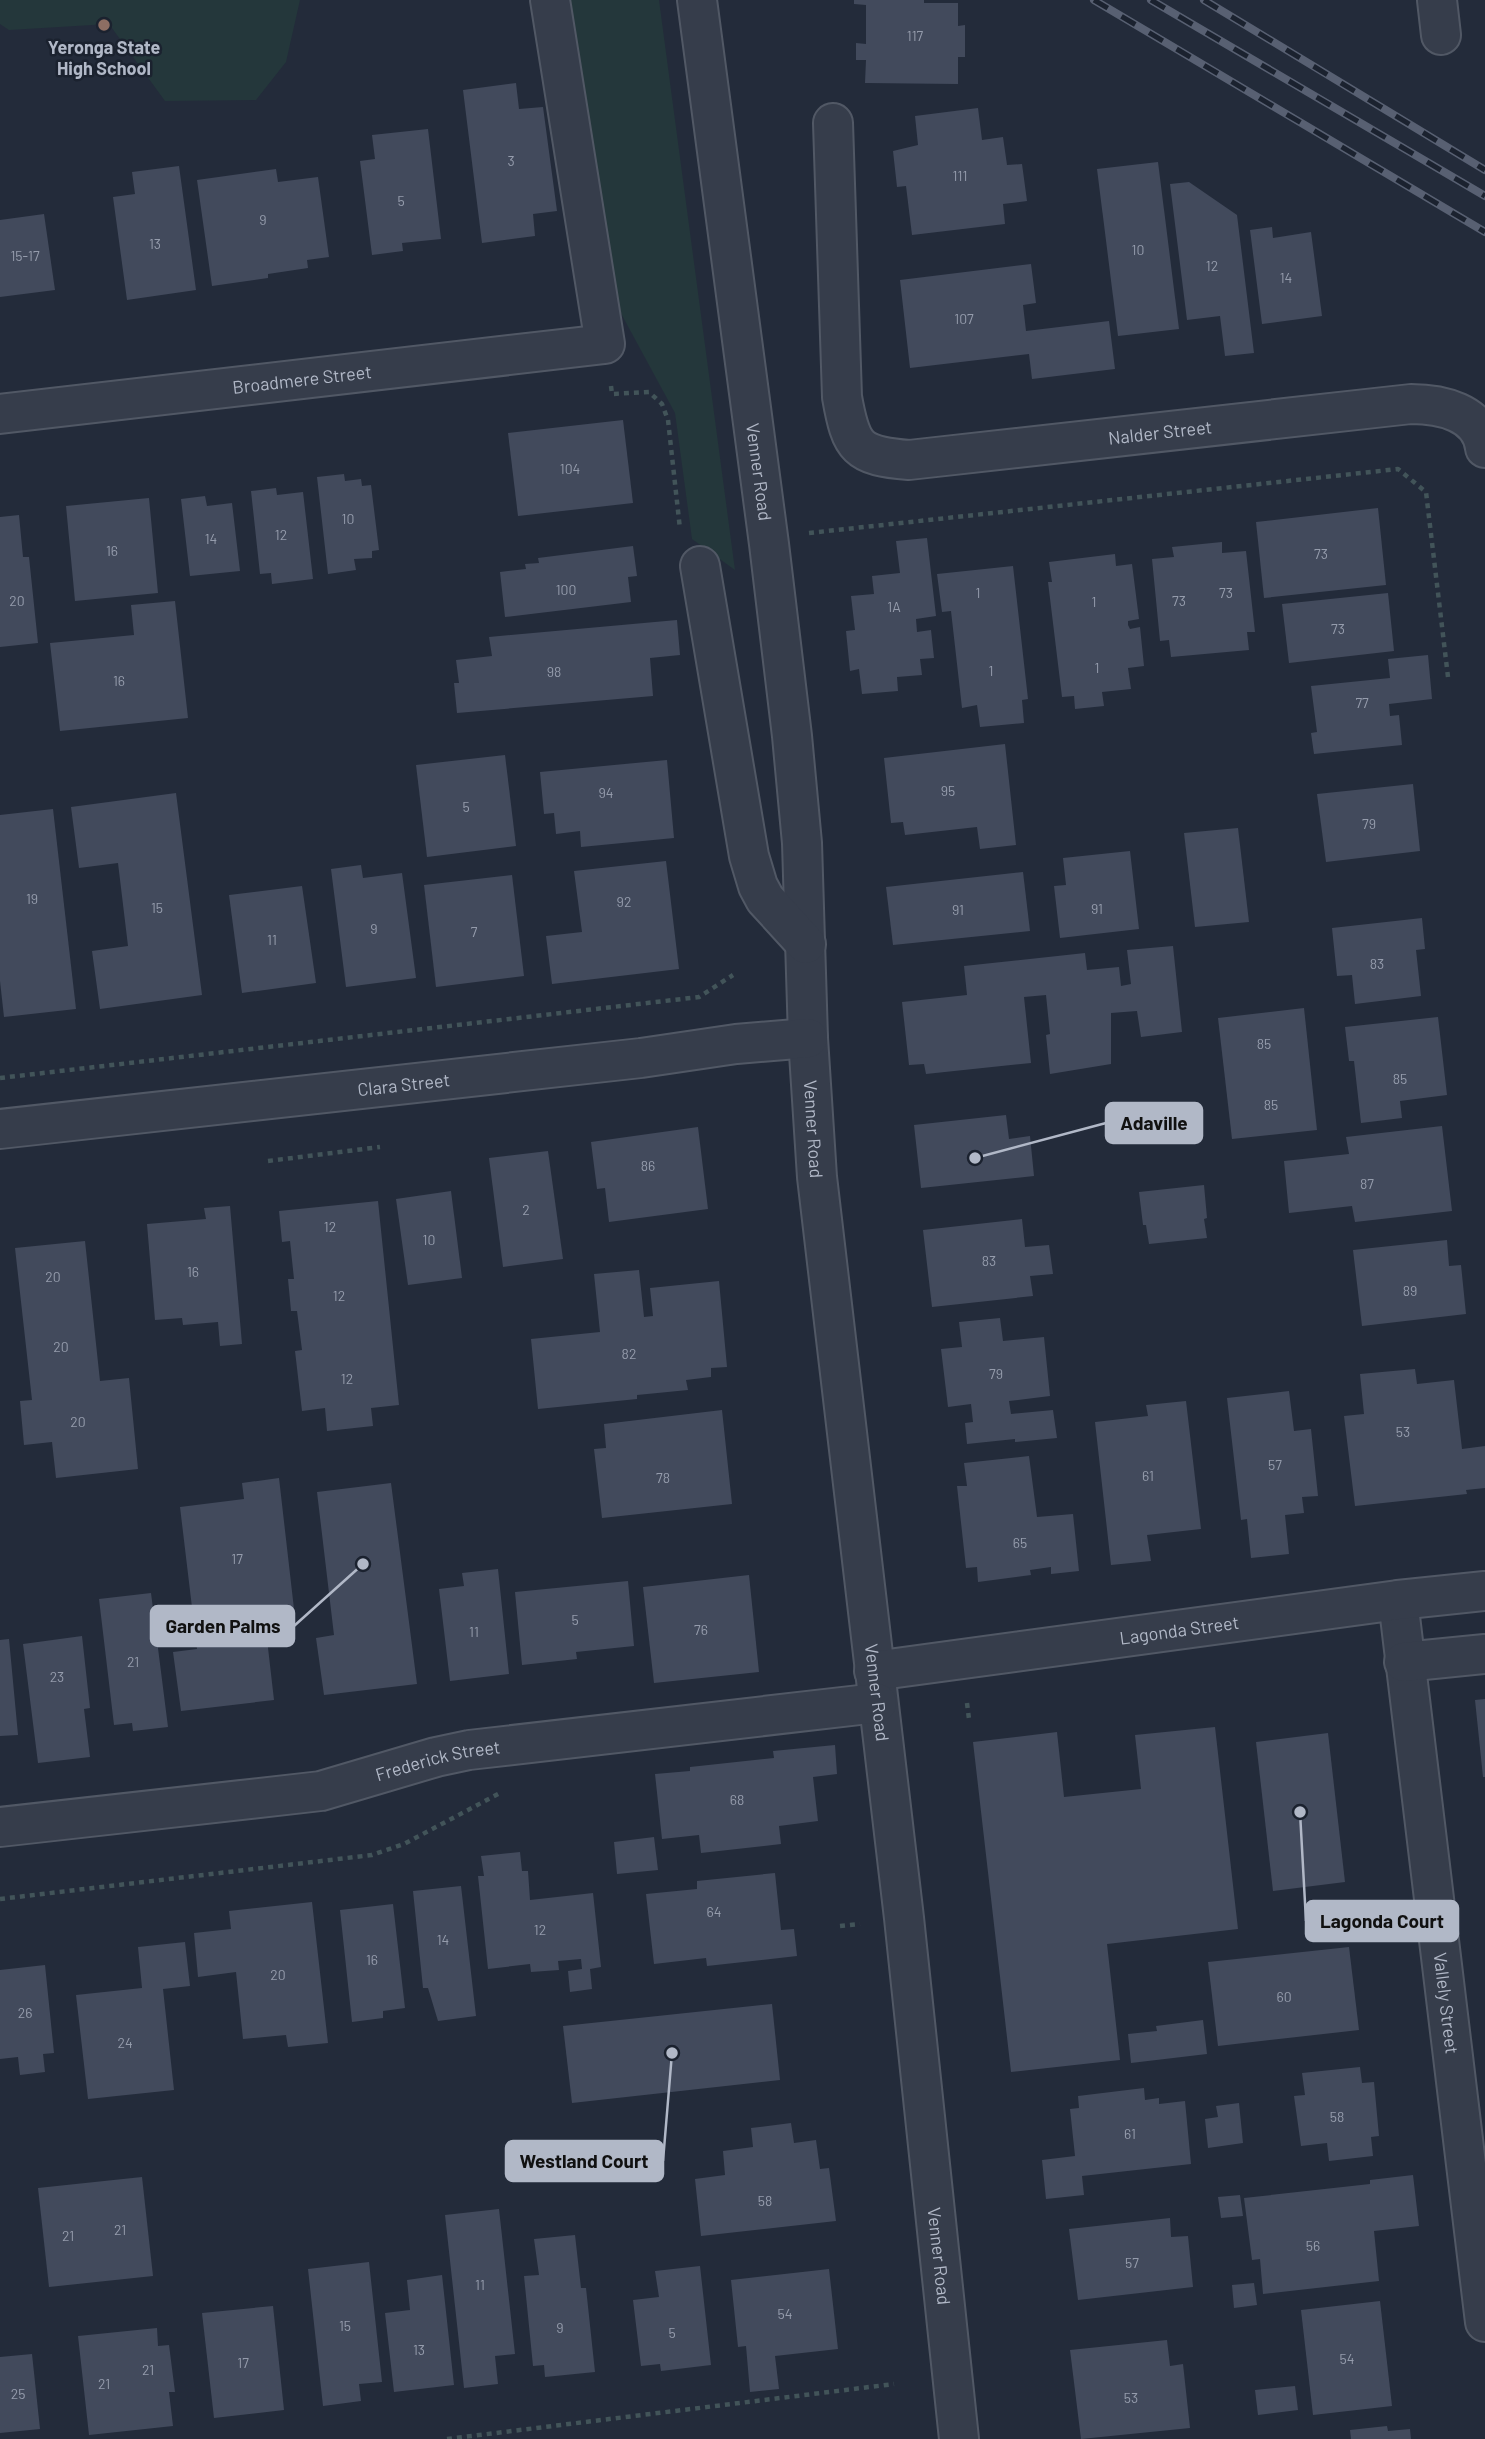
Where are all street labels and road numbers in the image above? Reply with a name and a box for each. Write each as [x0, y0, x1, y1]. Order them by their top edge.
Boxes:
street label: Broadmere Street [231, 360, 373, 398]
street label: Nalder Street [1107, 415, 1213, 449]
street label: Venner Road [742, 422, 777, 522]
street label: Clara Street [356, 1068, 451, 1100]
street label: Venner Road [800, 1079, 828, 1179]
street label: Lagonda Street [1118, 1611, 1240, 1649]
street label: Venner Road [861, 1642, 894, 1743]
street label: Frederick Street [373, 1735, 501, 1785]
street label: Vallely Street [1430, 1951, 1464, 2055]
street label: Venner Road [924, 2206, 956, 2306]

